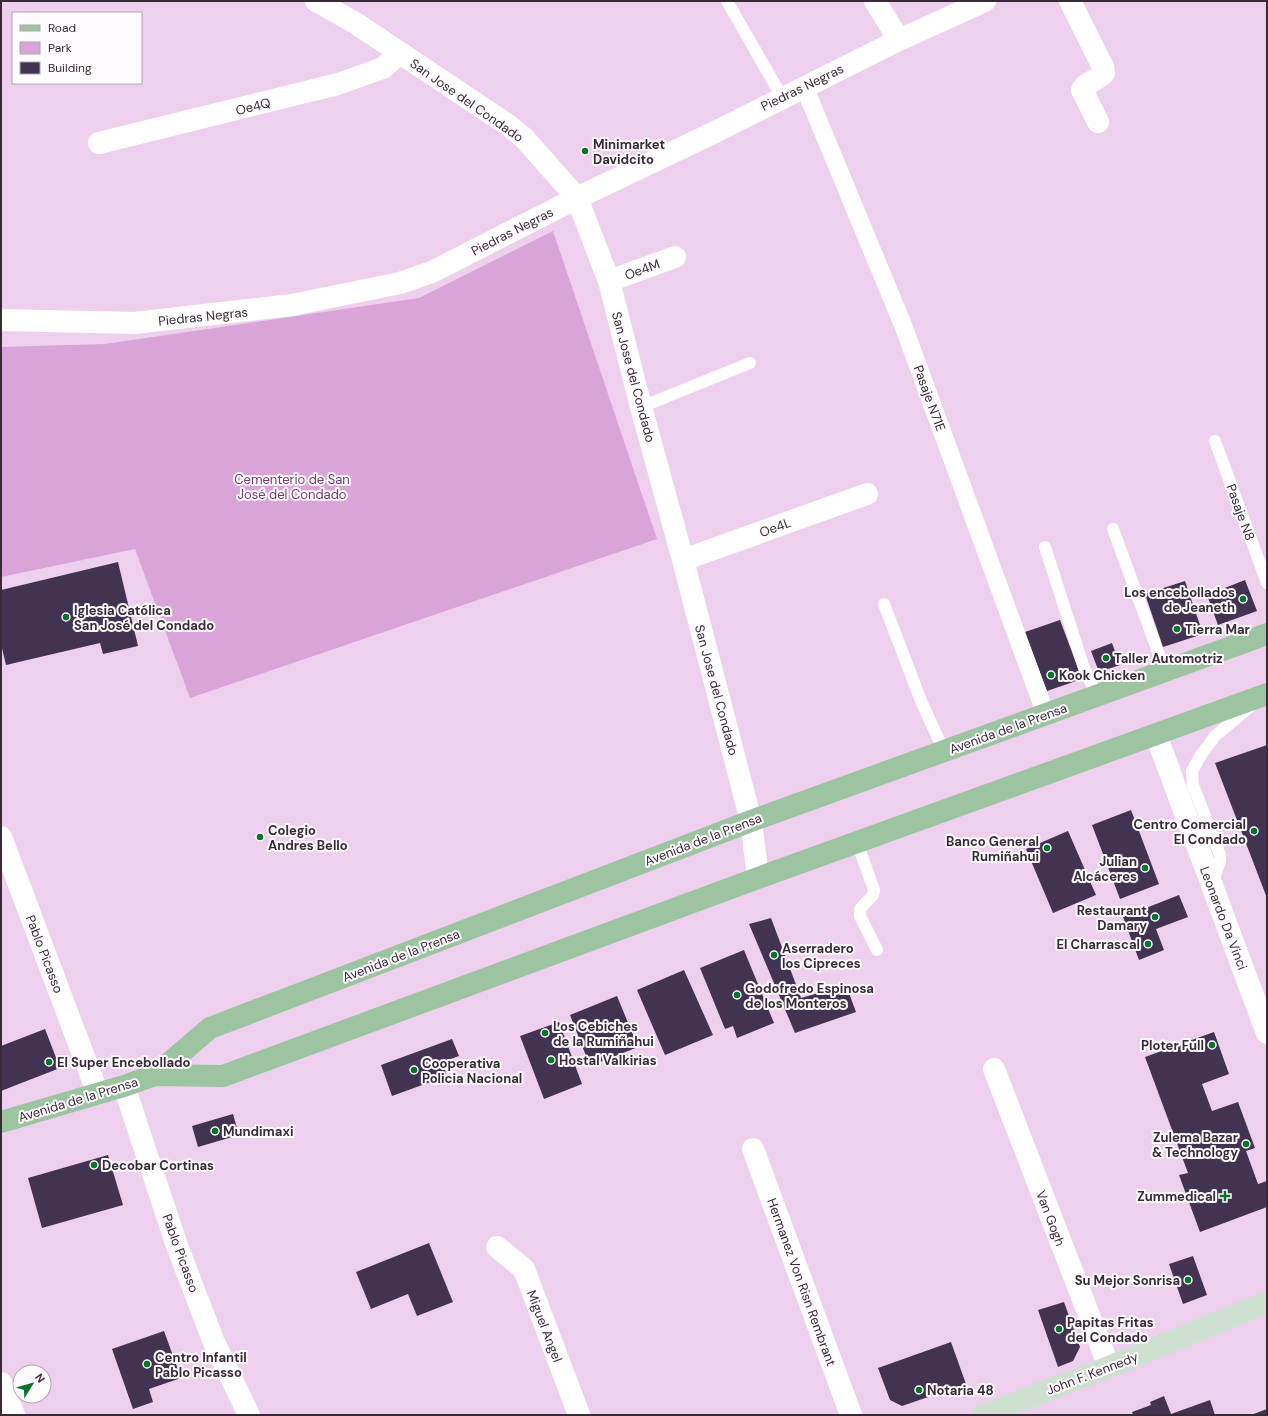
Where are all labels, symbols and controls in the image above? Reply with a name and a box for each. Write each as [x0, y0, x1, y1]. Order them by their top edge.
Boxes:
legend [12, 12, 142, 84]
text: Road [48, 20, 76, 36]
text: Park [48, 40, 72, 56]
street label: San Jose del Condado [407, 55, 527, 146]
text: Building [48, 60, 92, 76]
street label: Piedras Negras [758, 60, 846, 115]
street label: Oe4Q [234, 94, 272, 119]
place label: Minimarket Davidcito [593, 136, 665, 168]
marker: Minimarket Davidcito [580, 146, 590, 156]
street label: Piedras Negras [468, 203, 556, 259]
street label: Oe4M [622, 255, 662, 284]
street label: Piedras Negras [157, 303, 249, 330]
street label: San Jose del Condado [608, 310, 659, 445]
street label: Pasaje N71E [910, 363, 949, 434]
park label: Cementerio de San José del Condado [234, 471, 350, 503]
street label: Pasaje N8 [1222, 482, 1259, 543]
street label: Oe4L [757, 514, 793, 541]
place label: Los encebollados de Jeaneth [1124, 584, 1235, 616]
marker: Los encebollados de Jeaneth [1238, 594, 1248, 604]
place label: Iglesia Católica San José del Condado [74, 602, 214, 634]
marker: Iglesia Católica San José del Condado [61, 612, 71, 622]
place label: Tierra Mar [1185, 621, 1251, 638]
street label: San Jose del Condado [691, 623, 742, 758]
marker: Tierra Mar [1172, 624, 1182, 634]
place label: Taller Automotriz [1114, 650, 1223, 667]
marker: Taller Automotriz [1101, 653, 1111, 663]
place label: Kook Chicken [1059, 667, 1145, 684]
marker: Kook Chicken [1046, 670, 1056, 680]
street label: Avenida de la Prensa [947, 699, 1069, 758]
street label: Avenida de la Prensa [642, 809, 764, 870]
place label: Centro Comercial El Condado [1133, 816, 1246, 848]
place label: Colegio Andres Bello [268, 822, 348, 854]
marker: Centro Comercial El Condado [1249, 826, 1259, 836]
marker: Colegio Andres Bello [255, 832, 265, 842]
place label: Banco General Rumiñahui [946, 833, 1039, 865]
marker: Banco General Rumiñahui [1042, 843, 1052, 853]
place label: Julian Alcáceres [1073, 853, 1137, 885]
marker: Julian Alcáceres [1140, 863, 1150, 873]
street label: Leonardo Da Vinci [1196, 864, 1251, 972]
place label: Restaurant Damary [1077, 902, 1147, 934]
marker: Restaurant Damary [1150, 912, 1160, 922]
street label: Pablo Picasso [22, 913, 67, 996]
street label: Avenida de la Prensa [340, 925, 462, 986]
place label: El Charrascal [1057, 936, 1140, 953]
marker: El Charrascal [1143, 939, 1153, 949]
place label: Aserradero los Cipreces [782, 940, 861, 972]
marker: Aserradero los Cipreces [769, 950, 779, 960]
place label: Godofredo Espinosa de los Monteros [745, 980, 874, 1012]
marker: Godofredo Espinosa de los Monteros [732, 990, 742, 1000]
place label: Los Cebiches de la Rumiñahui [553, 1018, 654, 1050]
marker: Los Cebiches de la Rumiñahui [540, 1028, 550, 1038]
place label: Ploter Full [1141, 1037, 1204, 1054]
marker: Ploter Full [1207, 1040, 1217, 1050]
place label: Hostal Valkirias [559, 1052, 657, 1069]
place label: El Super Encebollado [57, 1054, 191, 1071]
place label: Cooperativa Policia Nacional [422, 1055, 522, 1087]
marker: Hostal Valkirias [546, 1055, 556, 1065]
marker: El Super Encebollado [44, 1057, 54, 1067]
marker: Cooperativa Policia Nacional [409, 1065, 419, 1075]
street label: Avenida de la Prensa [16, 1073, 140, 1126]
place label: Mundimaxi [223, 1123, 293, 1140]
marker: Mundimaxi [210, 1126, 220, 1136]
place label: Zulema Bazar & Technology [1152, 1129, 1239, 1161]
marker: Zulema Bazar & Technology [1241, 1139, 1251, 1149]
place label: Decobar Cortinas [102, 1157, 214, 1174]
marker: Decobar Cortinas [89, 1160, 99, 1170]
street label: Van Gogh [1032, 1188, 1069, 1248]
place label: Zummedical [1137, 1188, 1216, 1205]
marker: Zummedical [1219, 1190, 1231, 1202]
street label: Hermanez Von Risn Rembrant [763, 1196, 840, 1369]
street label: Pablo Picasso [158, 1212, 203, 1295]
place label: Su Mejor Sonrisa [1075, 1272, 1180, 1289]
marker: Su Mejor Sonrisa [1183, 1275, 1193, 1285]
street label: Miguel Angel [523, 1288, 566, 1365]
place label: Papitas Fritas del Condado [1067, 1314, 1154, 1346]
marker: Papitas Fritas del Condado [1054, 1324, 1064, 1334]
street label: John F. Kennedy [1044, 1348, 1141, 1399]
place label: Centro Infantil Pablo Picasso [155, 1349, 247, 1381]
marker: Centro Infantil Pablo Picasso [142, 1359, 152, 1369]
north arrow [12, 1364, 52, 1404]
text: N [32, 1371, 48, 1385]
place label: Notaria 48 [927, 1382, 994, 1399]
marker: Notaria 48 [914, 1385, 924, 1395]

